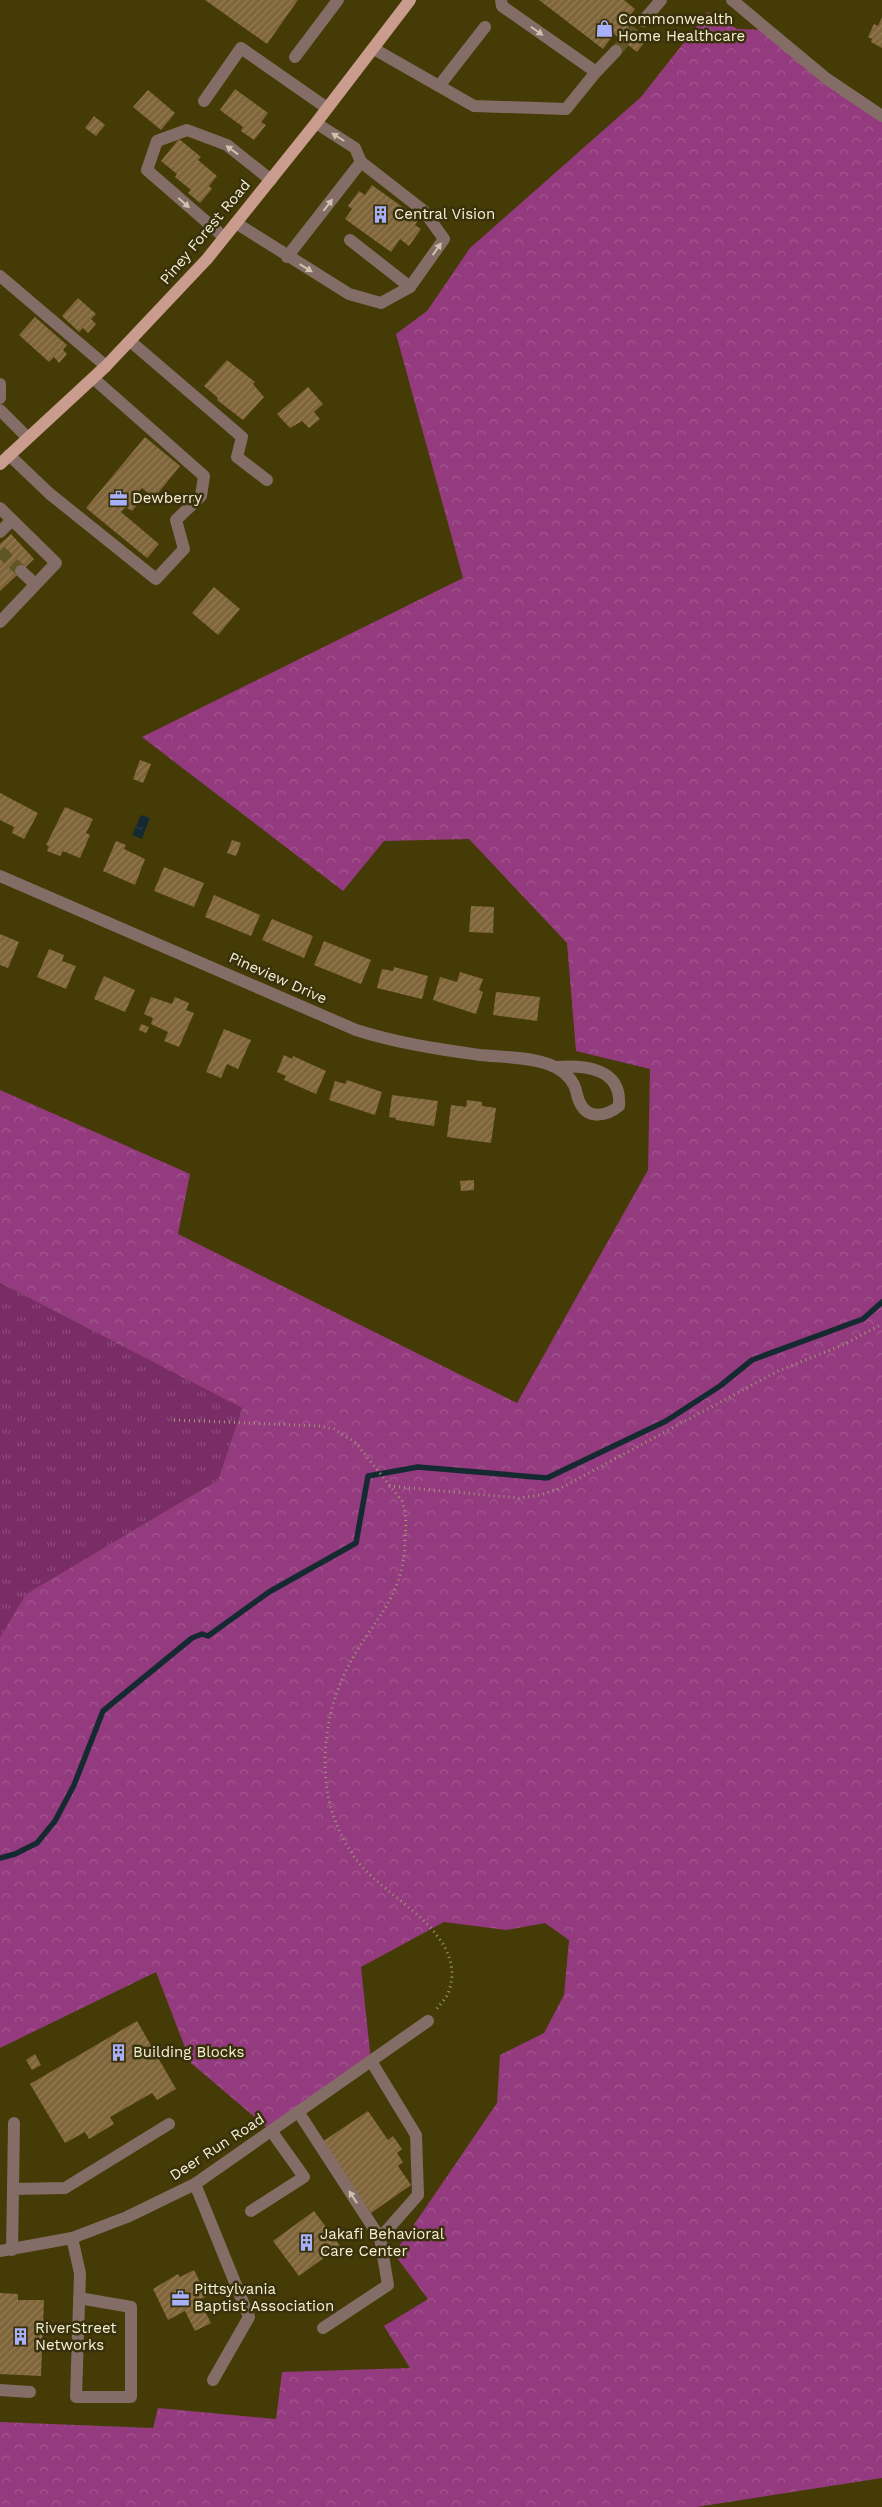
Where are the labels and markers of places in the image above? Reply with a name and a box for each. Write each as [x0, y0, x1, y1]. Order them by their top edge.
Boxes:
place label: Commonwealth Home Healthcare [618, 10, 745, 45]
shop icon: Commonwealth Home Healthcare [594, 18, 614, 38]
building icon: Central Vision [370, 204, 390, 224]
place label: Central Vision [394, 205, 495, 223]
office icon: Dewberry [108, 488, 128, 508]
place label: Dewberry [132, 489, 202, 507]
building icon: Building Blocks [109, 2042, 129, 2062]
place label: Building Blocks [133, 2043, 245, 2061]
place label: Jakafi Behavioral Care Center [320, 2225, 445, 2260]
building icon: Jakafi Behavioral Care Center [296, 2233, 316, 2253]
place label: Pittsylvania Baptist Association [194, 2280, 334, 2315]
office icon: Pittsylvania Baptist Association [170, 2288, 190, 2308]
place label: RiverStreet Networks [35, 2319, 117, 2354]
building icon: RiverStreet Networks [11, 2327, 31, 2347]

